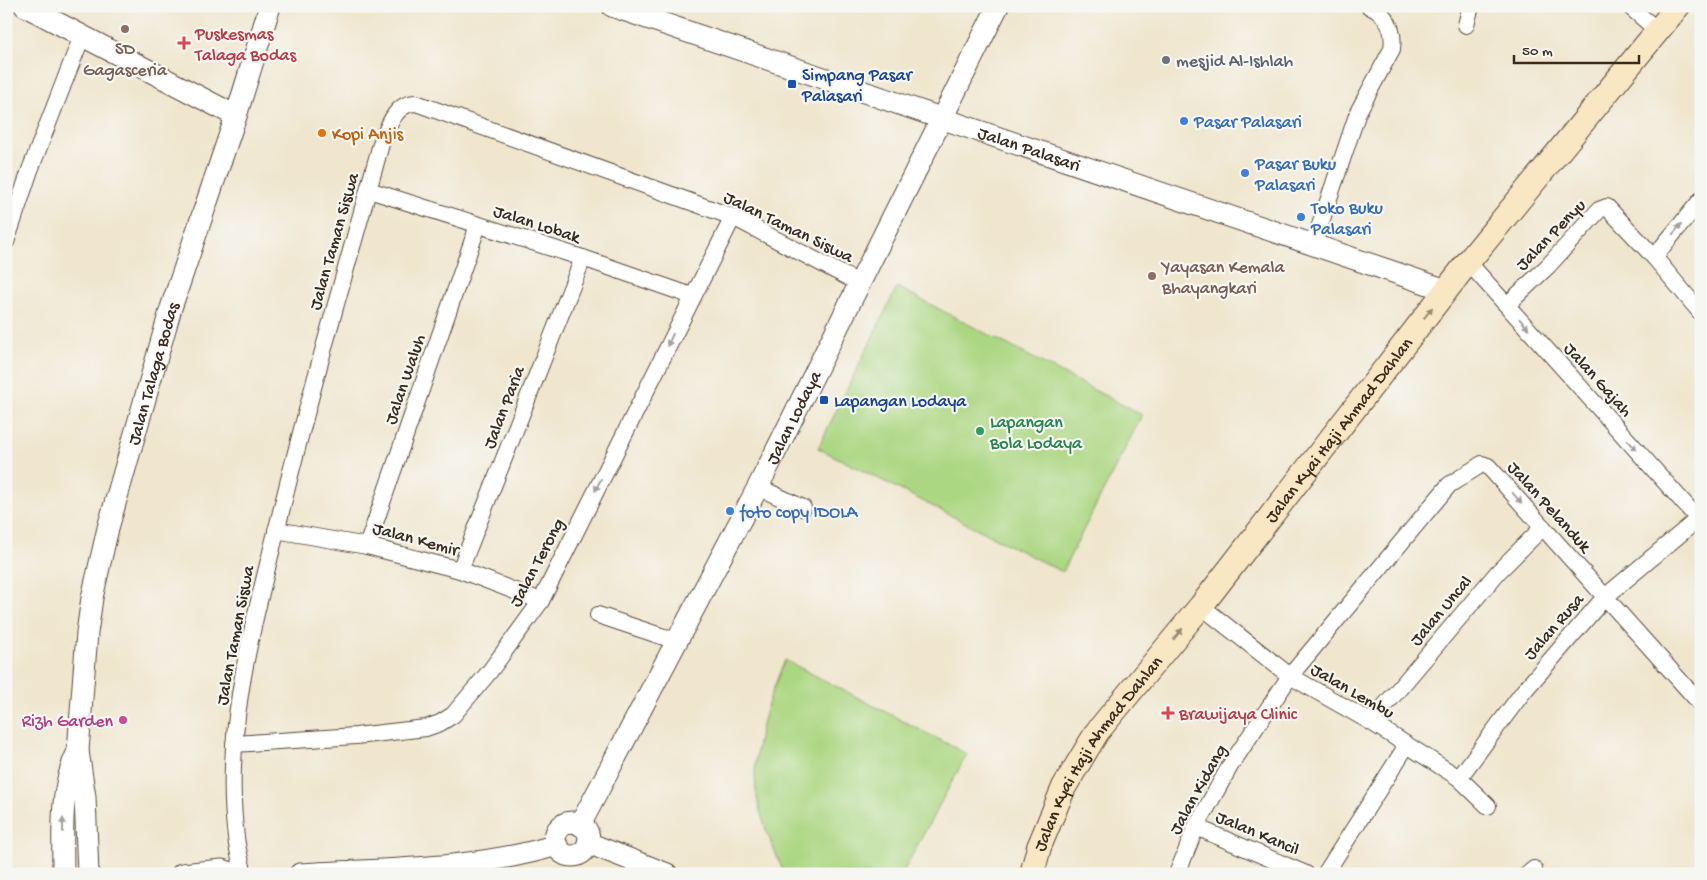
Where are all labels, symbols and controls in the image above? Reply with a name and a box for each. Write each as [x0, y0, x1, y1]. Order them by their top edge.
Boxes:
marker: SD Gagasceria [119, 23, 131, 35]
place label: Puskesmas Talaga Bodas [194, 25, 297, 67]
scale bar [1514, 32, 1640, 64]
marker: Puskesmas Talaga Bodas [177, 36, 191, 50]
place label: SD Gagasceria [83, 40, 168, 82]
text: 50 m [1522, 43, 1553, 61]
place label: mesjid Al-Ishlah [1176, 52, 1293, 73]
marker: mesjid Al-Ishlah [1160, 54, 1172, 66]
place label: Simpang Pasar Palasari [801, 66, 913, 108]
marker: Simpang Pasar Palasari [786, 78, 798, 90]
place label: Pasar Palasari [1193, 113, 1302, 134]
marker: Pasar Palasari [1178, 115, 1190, 127]
street label: Jalan Palasari [975, 123, 1083, 178]
place label: Kopi Anjis [332, 125, 405, 146]
marker: Kopi Anjis [316, 127, 328, 139]
place label: Pasar Buku Palasari [1254, 155, 1337, 197]
marker: Pasar Buku Palasari [1239, 167, 1251, 179]
street label: Jalan Taman Siswa [306, 170, 365, 313]
street label: Jalan Taman Siswa [720, 188, 857, 269]
street label: Jalan Penyu [1513, 195, 1591, 276]
place label: Toko Buku Palasari [1310, 199, 1384, 241]
street label: Jalan Lobak [490, 202, 584, 250]
marker: Toko Buku Palasari [1295, 211, 1307, 223]
one-way arrow [1672, 222, 1683, 235]
place label: Yayasan Kemala Bhayangkari [1160, 258, 1286, 300]
marker: Yayasan Kemala Bhayangkari [1146, 270, 1158, 282]
street label: Jalan Talaga Bodas [124, 299, 186, 448]
one-way arrow [1423, 306, 1433, 320]
one-way arrow [1518, 318, 1529, 331]
street label: Jalan Waluh [381, 332, 432, 428]
one-way arrow [666, 333, 674, 347]
street label: Jalan Kyai Haji Ahmad Dahlan [1262, 334, 1419, 528]
street label: Jalan Gajah [1558, 339, 1636, 422]
street label: Jalan Paria [480, 363, 531, 452]
street label: Jalan Lodaya [763, 367, 828, 469]
place label: Lapangan Lodaya [834, 392, 967, 413]
marker: Lapangan Lodaya [818, 394, 830, 406]
place label: Lapangan Bola Lodaya [989, 413, 1083, 455]
marker: Lapangan Bola Lodaya [974, 425, 986, 437]
one-way arrow [1626, 439, 1638, 451]
street label: Jalan Pelanduk [1502, 458, 1596, 559]
one-way arrow [594, 478, 602, 493]
one-way arrow [1511, 491, 1523, 503]
place label: foto copy IDOLA [739, 503, 859, 524]
marker: foto copy IDOLA [724, 505, 736, 517]
street label: Jalan Terong [506, 515, 570, 611]
street label: Jalan Kemir [370, 519, 462, 562]
street label: Jalan Taman Siswa [213, 563, 260, 707]
street label: Jalan Uncal [1406, 572, 1477, 651]
street label: Jalan Rusa [1520, 590, 1590, 665]
one-way arrow [1172, 628, 1183, 641]
street label: Jalan Kyai Haji Ahmad Dahlan [1030, 652, 1169, 855]
street label: Jalan Lembu [1306, 660, 1398, 725]
place label: Brawijaya Clinic [1178, 705, 1298, 726]
marker: Brawijaya Clinic [1161, 706, 1175, 720]
place label: Rizh Garden [22, 712, 113, 733]
marker: Rizh Garden [117, 714, 129, 726]
street label: Jalan Kidang [1166, 742, 1232, 839]
street label: Jalan Kancil [1212, 807, 1302, 861]
one-way arrow [59, 817, 67, 833]

